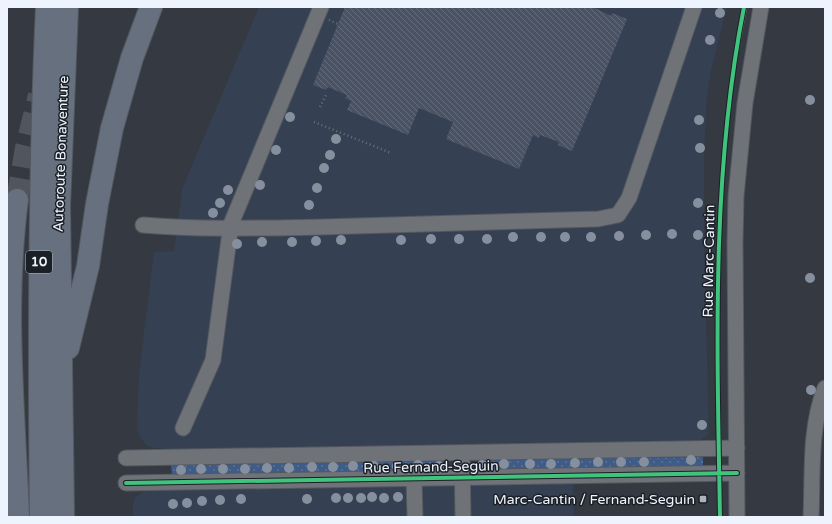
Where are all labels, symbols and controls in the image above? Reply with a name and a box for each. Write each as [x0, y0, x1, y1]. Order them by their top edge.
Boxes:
street label: Autoroute Bonaventure [50, 75, 72, 233]
street label: Rue Marc-Cantin [700, 204, 718, 318]
road number: 10 [26, 251, 52, 273]
street label: Rue Fernand-Seguin [363, 457, 499, 477]
place label: Marc-Cantin / Fernand-Seguin [493, 491, 695, 508]
marker: Marc-Cantin / Fernand-Seguin [698, 494, 708, 504]

